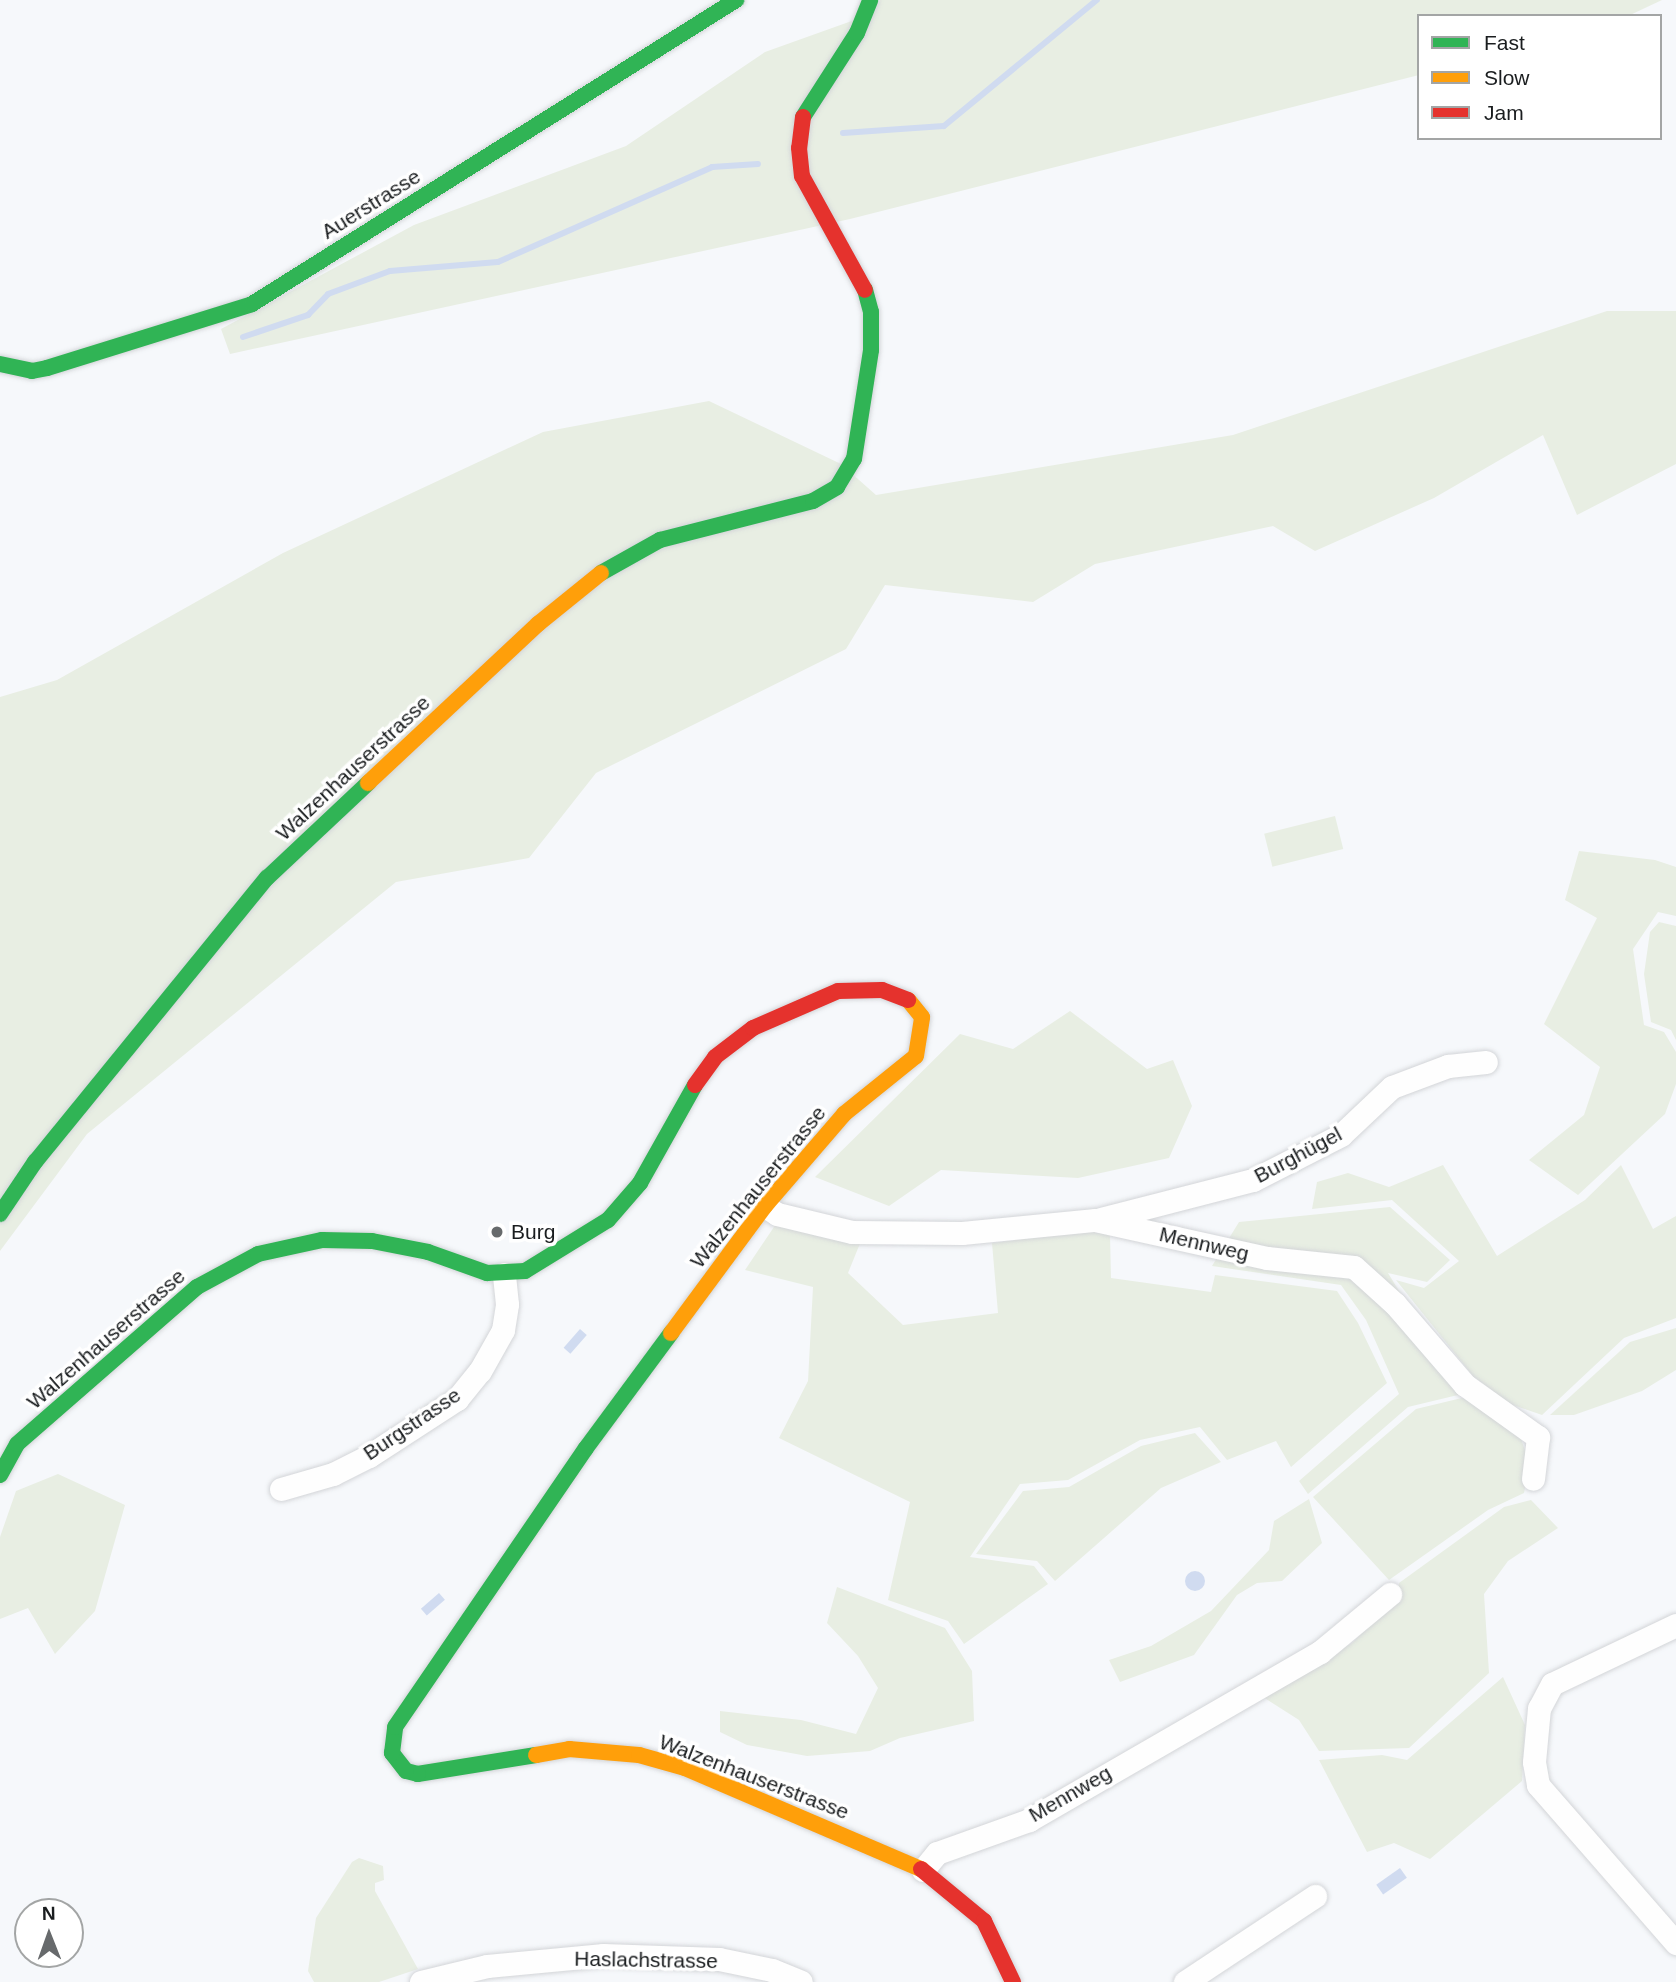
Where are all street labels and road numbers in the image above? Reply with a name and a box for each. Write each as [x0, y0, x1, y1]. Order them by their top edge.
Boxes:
street label: Auerstrasse [317, 164, 425, 244]
street label: Walzenhauserstrasse [271, 690, 435, 846]
street label: Walzenhauserstrasse [685, 1101, 831, 1273]
street label: Burghügel [1250, 1121, 1346, 1189]
street label: Mennweg [1157, 1221, 1251, 1267]
street label: Walzenhauserstrasse [22, 1264, 190, 1414]
street label: Burgstrasse [359, 1382, 465, 1466]
street label: Walzenhauserstrasse [656, 1729, 852, 1825]
street label: Mennweg [1024, 1760, 1116, 1828]
street label: Haslachstrasse [574, 1946, 718, 1974]

